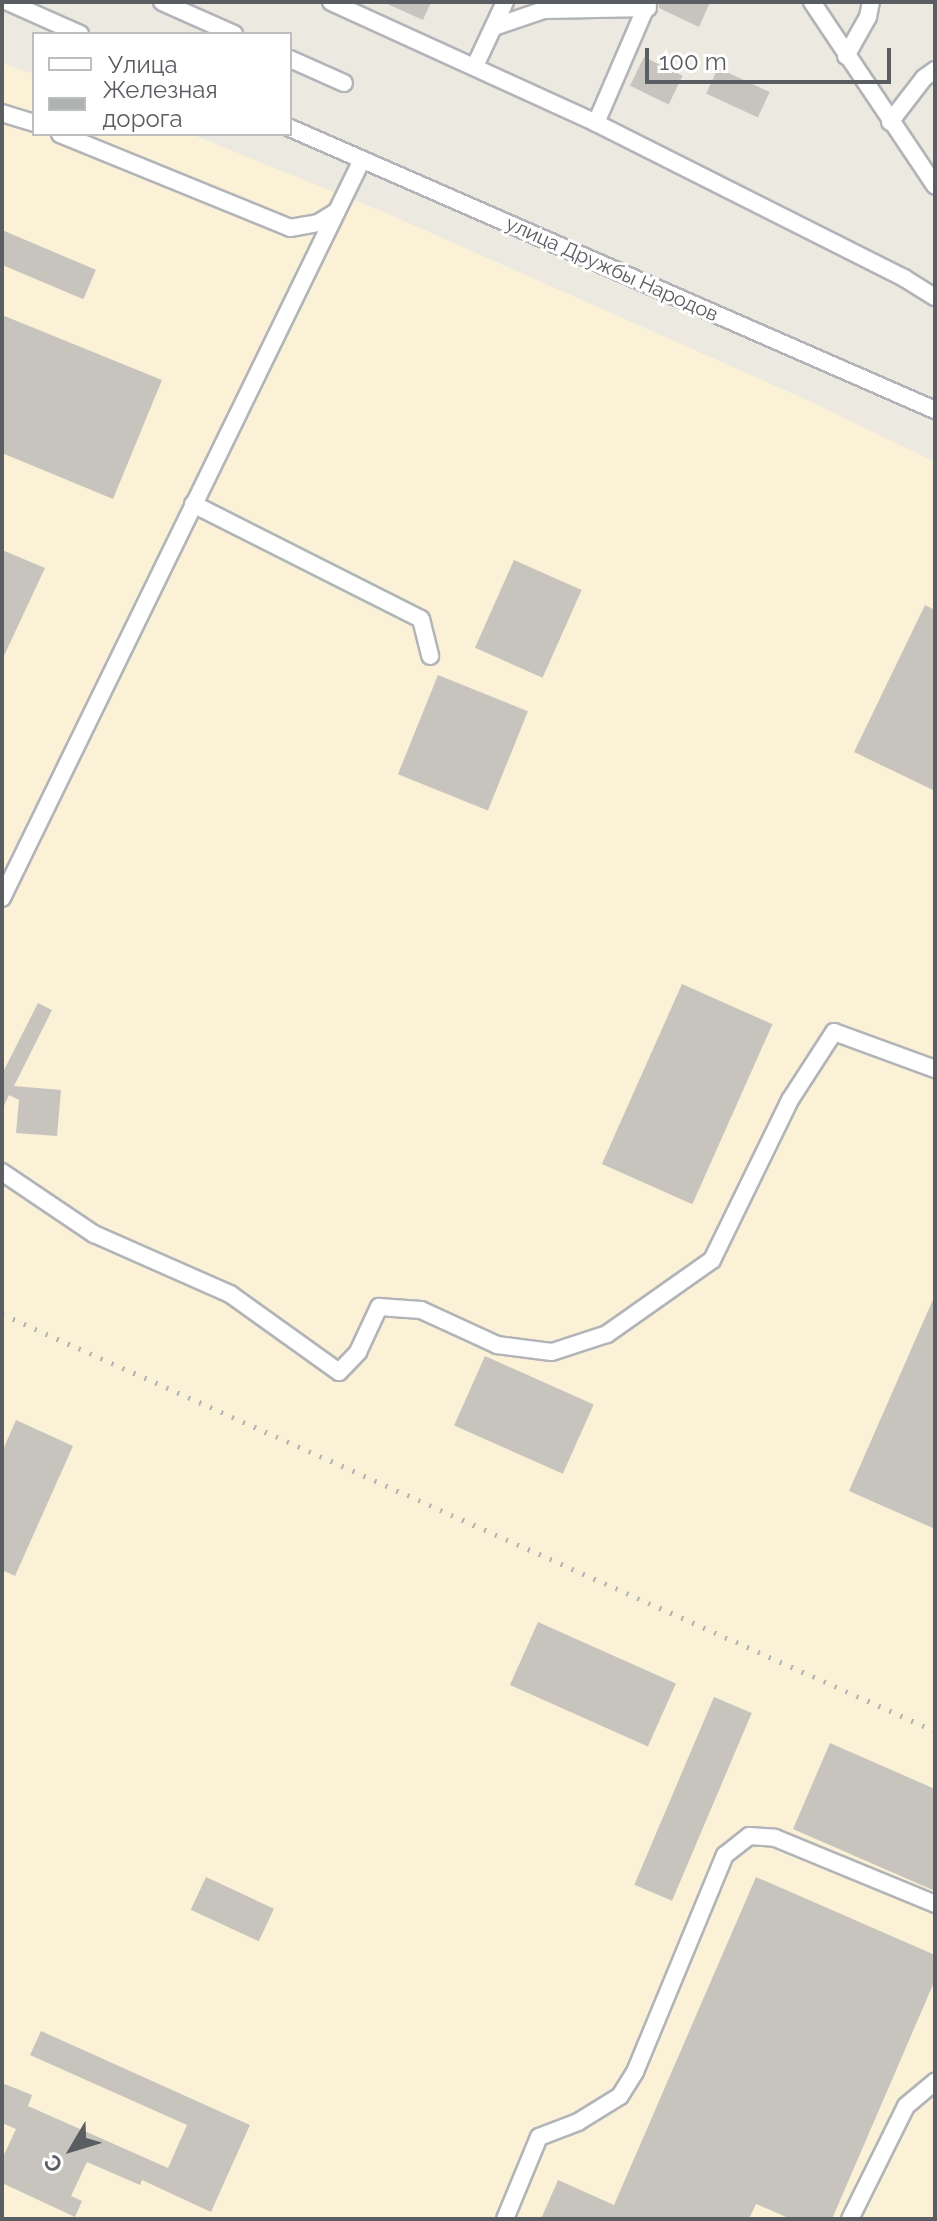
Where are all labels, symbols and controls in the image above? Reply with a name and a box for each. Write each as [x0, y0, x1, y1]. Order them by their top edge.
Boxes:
legend [32, 32, 292, 136]
scale bar [649, 32, 895, 82]
text: 100 m [659, 47, 727, 76]
text: Улица [108, 50, 178, 79]
text: Железная дорога [102, 75, 218, 133]
street label: улица Дружбы Народов [502, 211, 722, 327]
north arrow [32, 2109, 112, 2189]
text: С [38, 2150, 68, 2178]

